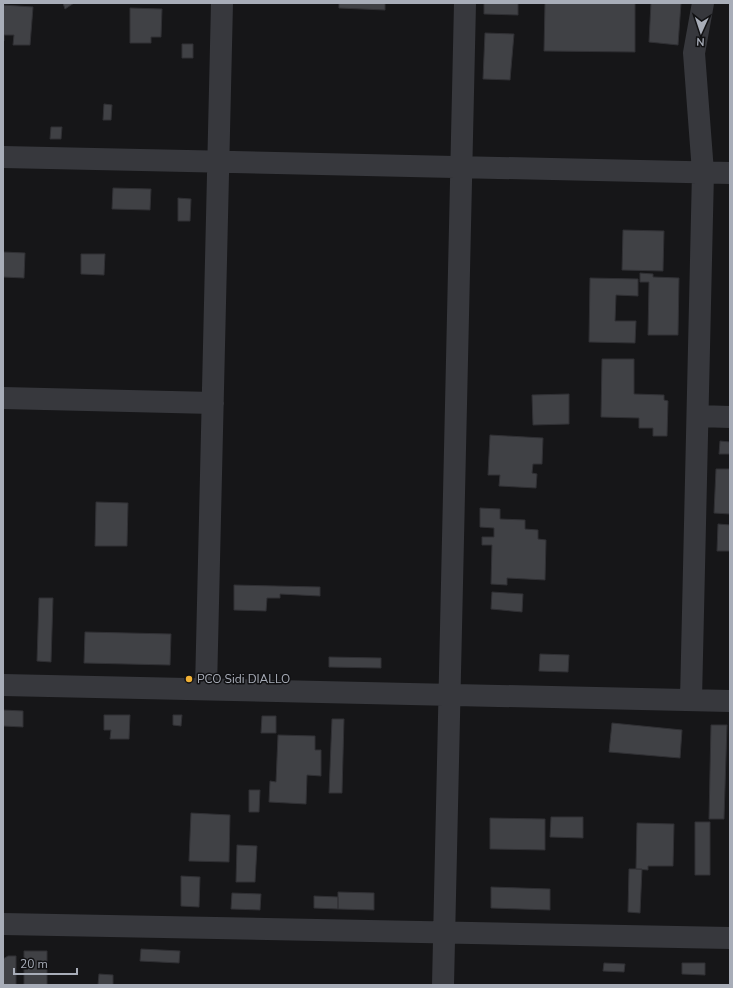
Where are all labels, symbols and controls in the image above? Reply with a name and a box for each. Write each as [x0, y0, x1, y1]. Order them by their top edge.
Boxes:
north arrow [681, 12, 721, 52]
text: N [696, 34, 705, 49]
place label: PCO Sidi DIALLO [197, 671, 290, 687]
marker: PCO Sidi DIALLO [184, 674, 194, 684]
scale bar [14, 950, 77, 976]
text: 20 m [20, 956, 48, 972]

